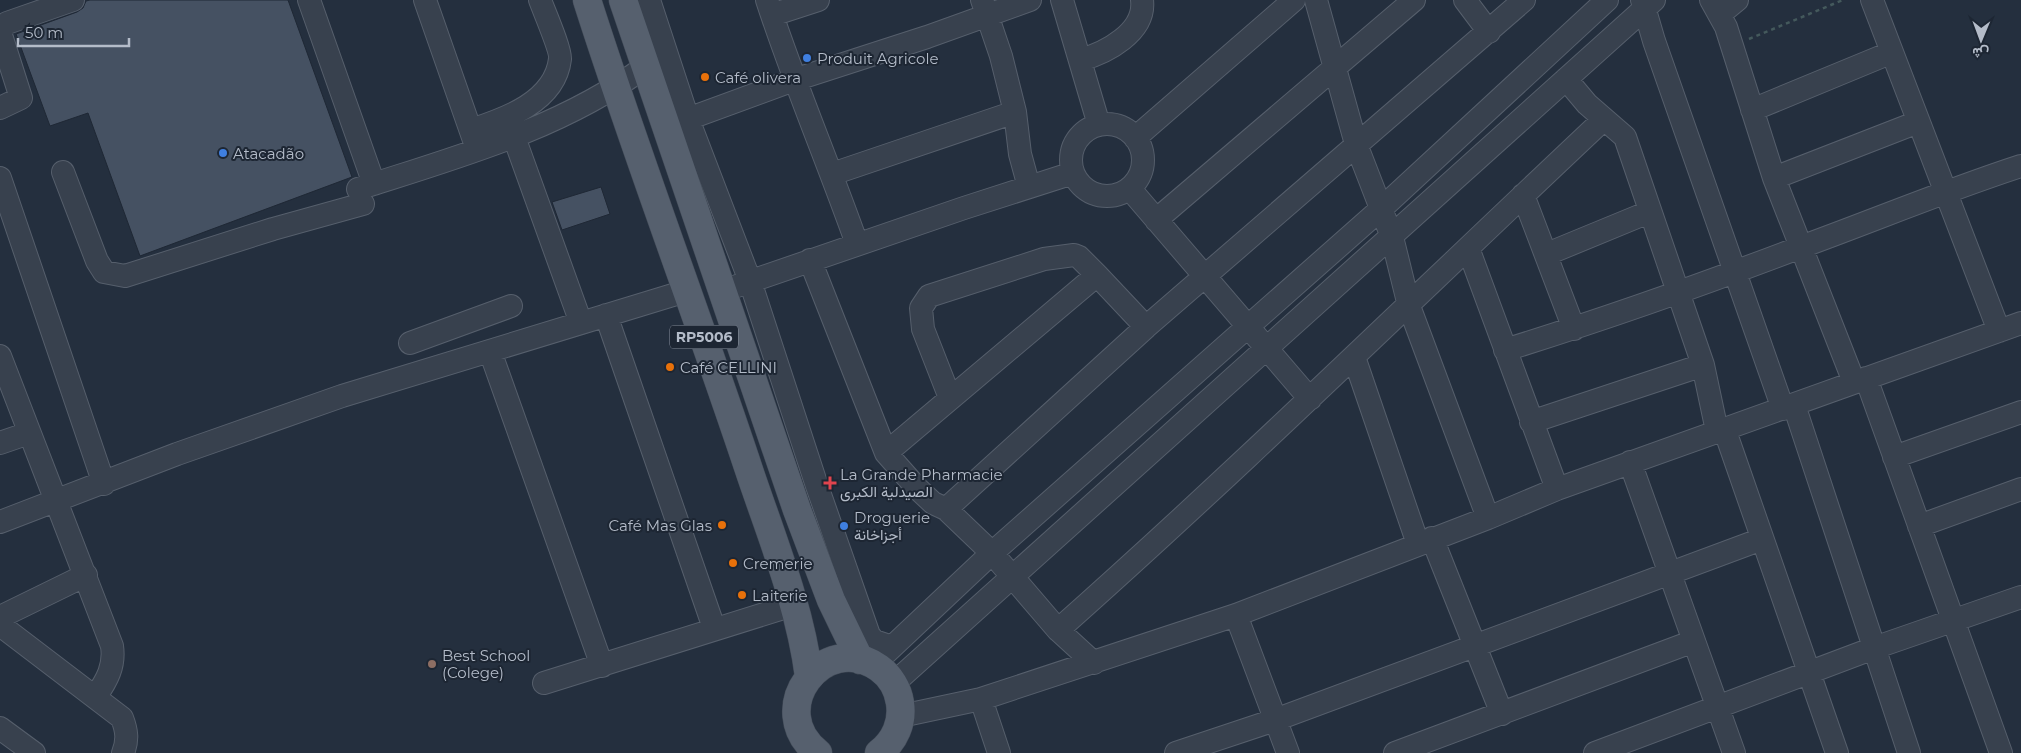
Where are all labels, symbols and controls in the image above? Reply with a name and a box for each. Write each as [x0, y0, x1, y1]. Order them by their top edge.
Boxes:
scale bar [18, 15, 129, 47]
north arrow [1956, 15, 2006, 65]
text: 50 m [25, 23, 63, 42]
text: ش [1972, 44, 1989, 62]
place label: Produit Agricole [817, 49, 939, 68]
marker: Produit Agricole [801, 52, 813, 64]
place label: Café olivera [715, 68, 801, 87]
marker: Café olivera [699, 71, 711, 83]
place label: Atacadão [233, 144, 304, 163]
marker: Atacadão [217, 147, 229, 159]
road number: RP5006 [670, 326, 738, 348]
place label: Café CELLINI [680, 358, 777, 377]
marker: Café CELLINI [664, 361, 676, 373]
place label: La Grande Pharmacie الصيدلية الكبرى [840, 465, 1003, 502]
marker: La Grande Pharmacie الصيدلية الكبرى [824, 477, 836, 489]
place label: Droguerie أجزاخانة [854, 508, 930, 544]
place label: Café Mas Glas [608, 516, 712, 535]
marker: Café Mas Glas [716, 519, 728, 531]
marker: Droguerie أجزاخانة [838, 520, 850, 532]
place label: Cremerie [743, 554, 813, 573]
marker: Cremerie [727, 557, 739, 569]
place label: Laiterie [752, 586, 807, 605]
marker: Laiterie [736, 589, 748, 601]
place label: Best School (Colege) [442, 646, 530, 682]
marker: Best School (Colege) [426, 658, 438, 670]

